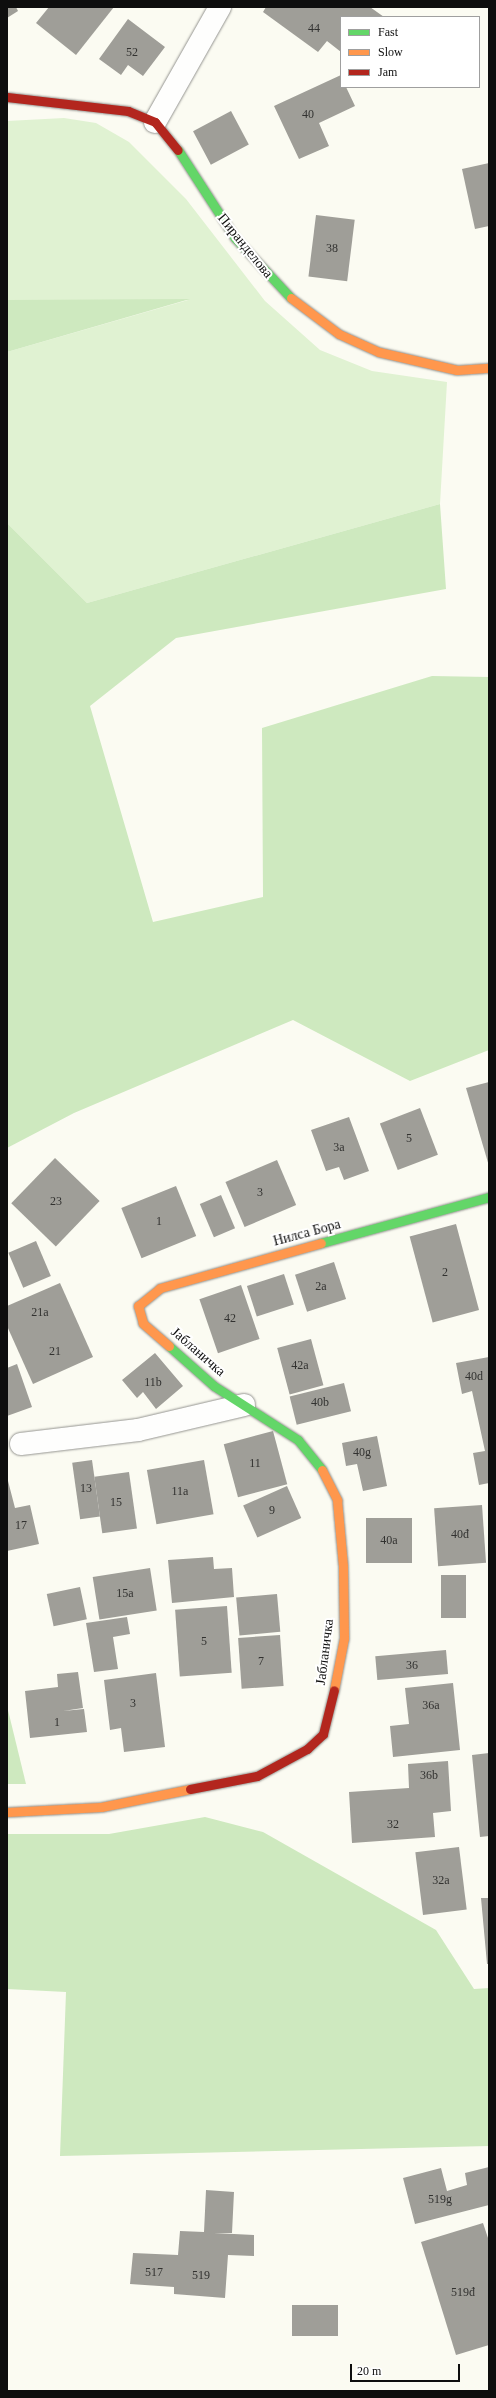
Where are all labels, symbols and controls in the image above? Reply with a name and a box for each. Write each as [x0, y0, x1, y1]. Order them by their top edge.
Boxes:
legend [340, 16, 480, 88]
house number: 44 [308, 22, 320, 36]
text: Fast [378, 25, 398, 39]
text: Slow [378, 45, 403, 59]
house number: 52 [126, 46, 138, 60]
text: Jam [378, 65, 397, 79]
house number: 40 [302, 108, 314, 122]
street label: Пиранделова [214, 210, 276, 282]
house number: 38 [326, 242, 338, 256]
house number: 5 [406, 1132, 412, 1146]
house number: 3a [333, 1141, 345, 1155]
house number: 3 [257, 1186, 263, 1200]
house number: 23 [50, 1195, 62, 1209]
house number: 1 [156, 1215, 162, 1229]
street label: Нилса Бора [272, 1216, 342, 1250]
house number: 2 [442, 1266, 448, 1280]
house number: 2a [315, 1280, 327, 1294]
house number: 21a [31, 1306, 49, 1320]
house number: 42 [224, 1312, 236, 1326]
street label: Јабланичка [167, 1324, 229, 1380]
house number: 21 [49, 1345, 61, 1359]
house number: 42a [291, 1359, 309, 1373]
house number: 40d [465, 1370, 483, 1384]
house number: 11b [144, 1376, 162, 1390]
house number: 40b [311, 1396, 329, 1410]
house number: 40g [353, 1446, 371, 1460]
house number: 11 [249, 1457, 261, 1471]
house number: 13 [80, 1482, 92, 1496]
house number: 11a [172, 1485, 188, 1499]
house number: 15 [110, 1496, 122, 1510]
house number: 9 [269, 1504, 275, 1518]
house number: 17 [15, 1519, 27, 1533]
house number: 40đ [451, 1528, 469, 1542]
house number: 40a [380, 1534, 398, 1548]
house number: 15a [116, 1587, 134, 1601]
street label: Јабланичка [313, 1618, 337, 1686]
house number: 5 [201, 1635, 207, 1649]
house number: 7 [258, 1655, 264, 1669]
house number: 36 [406, 1659, 418, 1673]
house number: 3 [130, 1697, 136, 1711]
house number: 36a [422, 1699, 440, 1713]
house number: 1 [54, 1716, 60, 1730]
house number: 36b [420, 1769, 438, 1783]
house number: 32 [387, 1818, 399, 1832]
house number: 32a [432, 1874, 450, 1888]
house number: 519g [428, 2193, 452, 2207]
house number: 517 [145, 2266, 163, 2280]
house number: 519 [192, 2269, 210, 2283]
house number: 519đ [451, 2286, 475, 2300]
scale bar [352, 2356, 462, 2382]
text: 20 m [357, 2364, 381, 2378]

